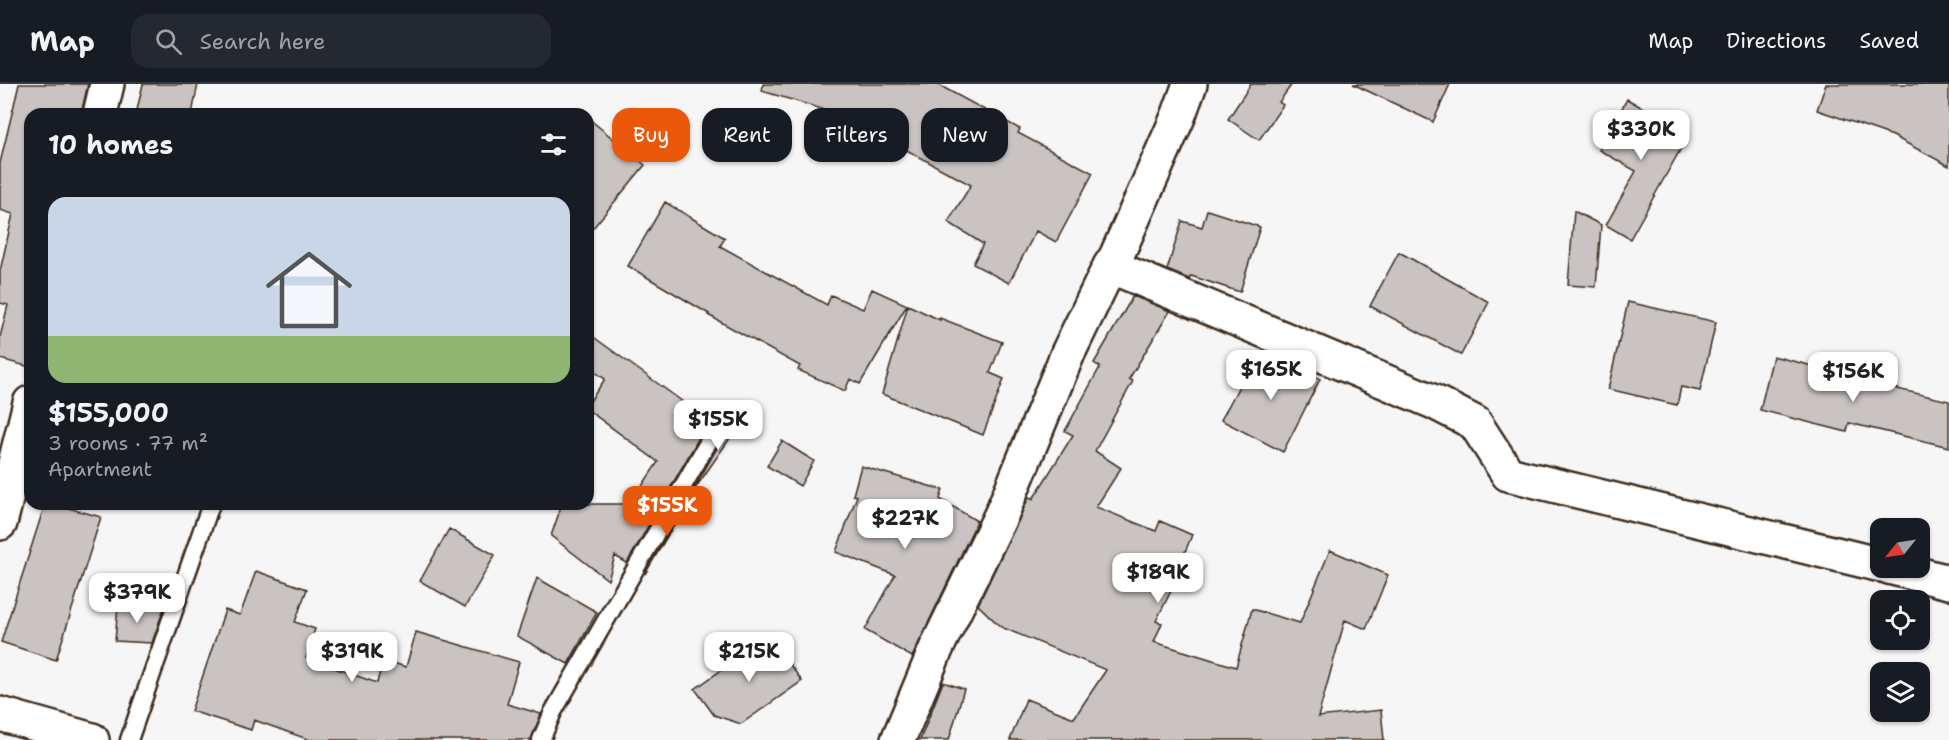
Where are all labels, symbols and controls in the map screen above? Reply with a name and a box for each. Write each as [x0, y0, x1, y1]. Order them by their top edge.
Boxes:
search box [131, 14, 551, 68]
text: Map [30, 22, 95, 60]
icon: search [152, 25, 185, 58]
text: Search here [200, 27, 325, 56]
text: Map [1648, 27, 1693, 55]
text: Directions [1726, 27, 1826, 55]
text: Saved [1859, 27, 1919, 55]
chip: Buy [612, 108, 690, 162]
chip: Rent [702, 108, 792, 162]
chip: Filters [804, 108, 909, 162]
chip: New [921, 108, 1008, 162]
pin: $330K [1599, 110, 1683, 161]
text: $330K [1607, 116, 1675, 142]
text: 10 homes [48, 127, 173, 162]
icon: filters [537, 128, 570, 161]
icon: home [255, 236, 363, 344]
pin: $165K [1229, 350, 1313, 401]
pin: $156K [1811, 352, 1895, 403]
text: $165K [1240, 356, 1302, 382]
text: $156K [1822, 358, 1884, 384]
text: $155,000 [48, 395, 169, 430]
pin: $155K [676, 400, 760, 451]
text: $155K [688, 406, 748, 432]
text: 3 rooms · 77 m² [48, 430, 208, 456]
text: Apartment [48, 456, 152, 482]
pin: $155K [625, 486, 709, 537]
text: $155K [637, 492, 697, 518]
pin: $227K [863, 499, 947, 550]
text: $227K [871, 505, 939, 531]
north arrow [1870, 518, 1930, 578]
map controls [1870, 518, 1930, 722]
pin: $189K [1116, 553, 1200, 604]
text: $189K [1126, 559, 1190, 585]
pin: $379K [95, 573, 179, 624]
text: $379K [103, 579, 171, 605]
button: locate [1870, 590, 1930, 650]
pin: $319K [310, 632, 394, 683]
pin: $215K [707, 632, 791, 683]
text: $319K [320, 638, 384, 664]
text: $215K [718, 638, 780, 664]
button: layers [1870, 662, 1930, 722]

